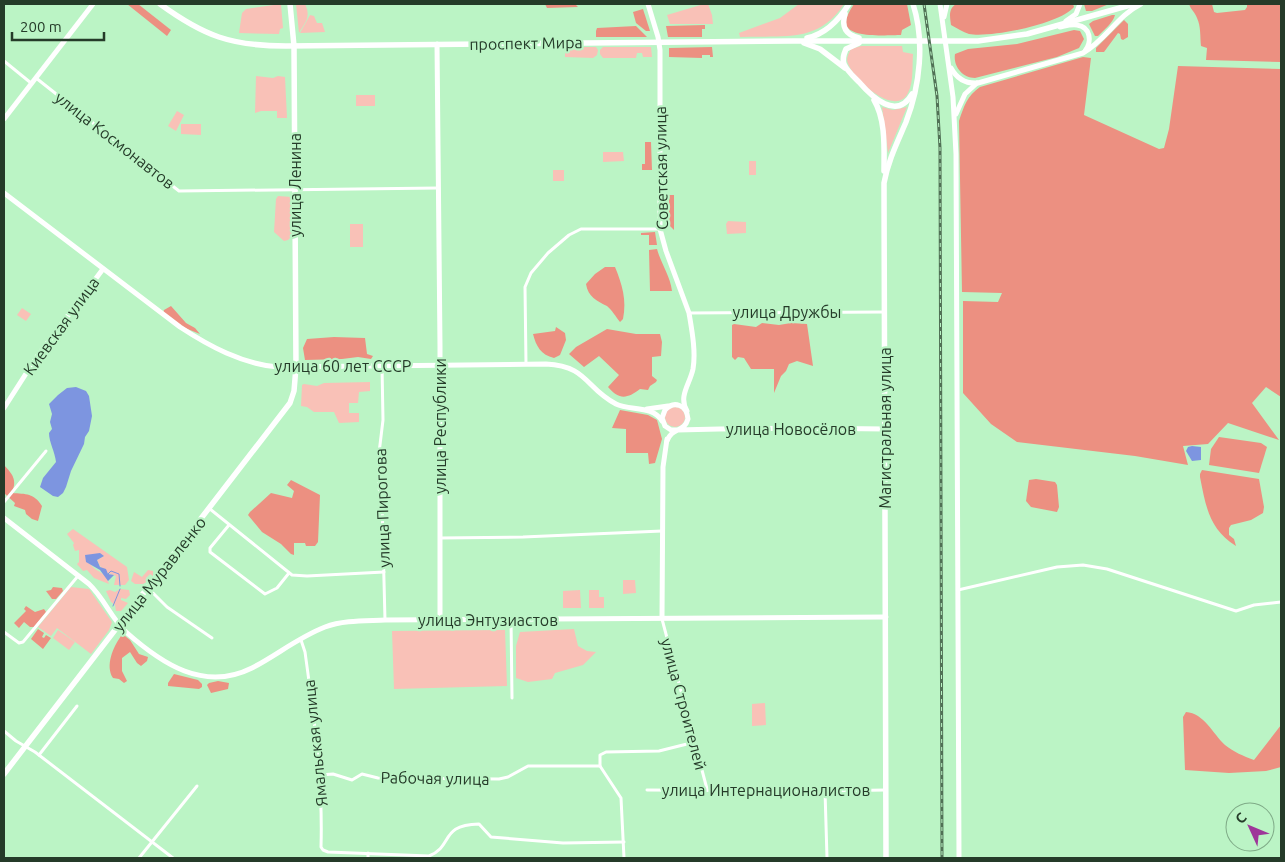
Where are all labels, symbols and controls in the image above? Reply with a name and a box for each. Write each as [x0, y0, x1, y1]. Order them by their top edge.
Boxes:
scale bar [12, 10, 105, 42]
text: 200 m [20, 18, 62, 35]
street label: проспект Мира [469, 33, 583, 53]
street label: улица Космонавтов [52, 88, 178, 192]
street label: Советская улица [651, 106, 671, 230]
street label: улица Ленина [286, 133, 304, 237]
street label: Киевская улица [19, 273, 103, 379]
street label: улица Дружбы [733, 303, 841, 321]
street label: Магистральная улица [876, 347, 894, 509]
street label: улица 60 лет СССР [275, 357, 411, 375]
street label: улица Республики [431, 358, 449, 494]
street label: улица Новосёлов [726, 420, 856, 438]
street label: улица Пирогова [371, 448, 393, 568]
street label: улица Муравленко [109, 513, 209, 635]
street label: улица Энтузиастов [418, 611, 558, 629]
street label: улица Строителей [658, 636, 710, 772]
street label: Ямальская улица [299, 679, 331, 807]
street label: Рабочая улица [380, 768, 490, 788]
street label: улица Интернационалистов [662, 781, 870, 799]
north arrow [1225, 802, 1275, 852]
text: С [1232, 809, 1250, 827]

